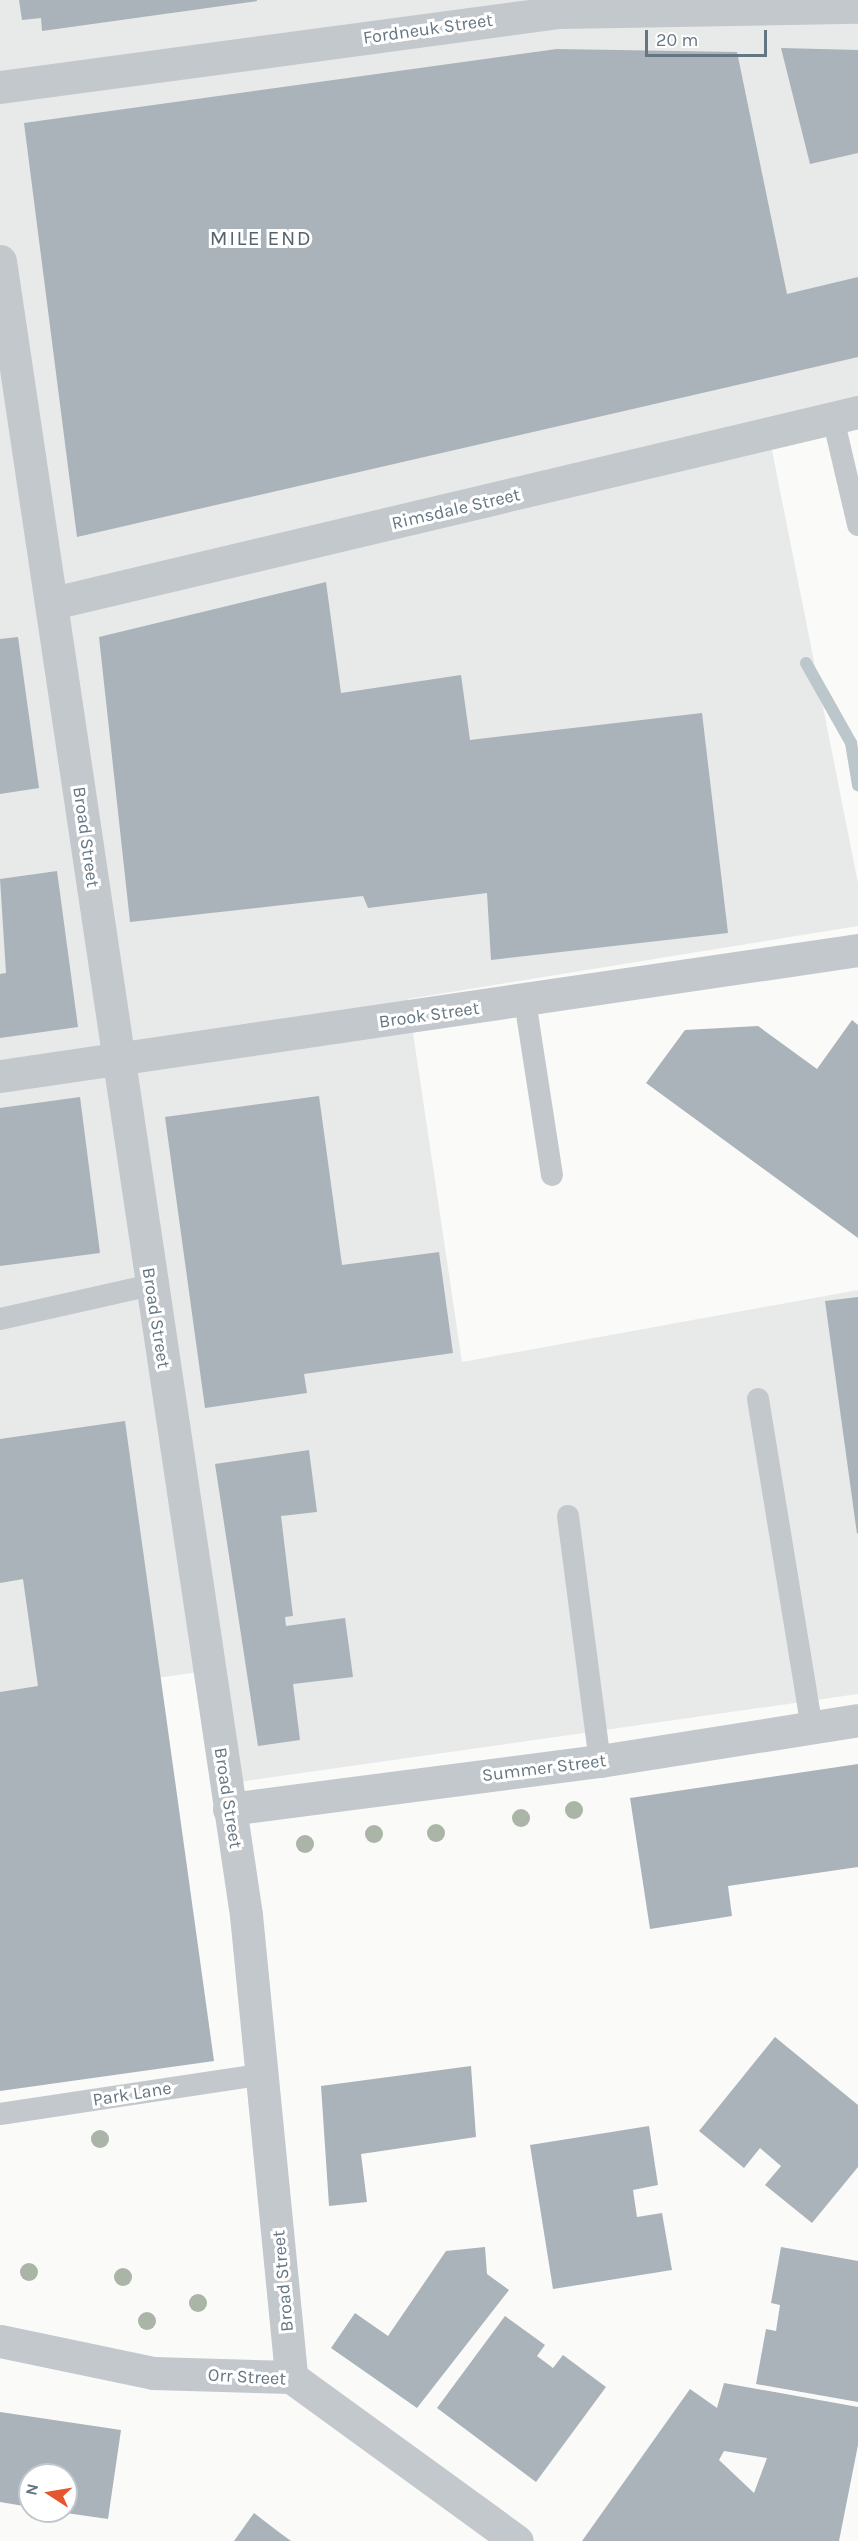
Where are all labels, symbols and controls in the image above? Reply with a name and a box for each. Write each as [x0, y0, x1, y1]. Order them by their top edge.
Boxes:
street label: Fordneuk Street [362, 9, 494, 49]
scale bar [648, 18, 770, 56]
text: 20 m [656, 29, 698, 51]
district label: MILE END [210, 225, 312, 251]
street label: Rimsdale Street [390, 484, 522, 534]
street label: Broad Street [68, 785, 104, 889]
street label: Brook Street [377, 997, 481, 1033]
street label: Broad Street [137, 1266, 175, 1370]
street label: Broad Street [209, 1746, 247, 1850]
street label: Summer Street [481, 1750, 607, 1786]
street label: Park Lane [91, 2077, 173, 2111]
street label: Broad Street [268, 2229, 298, 2333]
street label: Orr Street [207, 2364, 287, 2390]
north arrow [18, 2463, 78, 2523]
text: N [21, 2482, 42, 2497]

